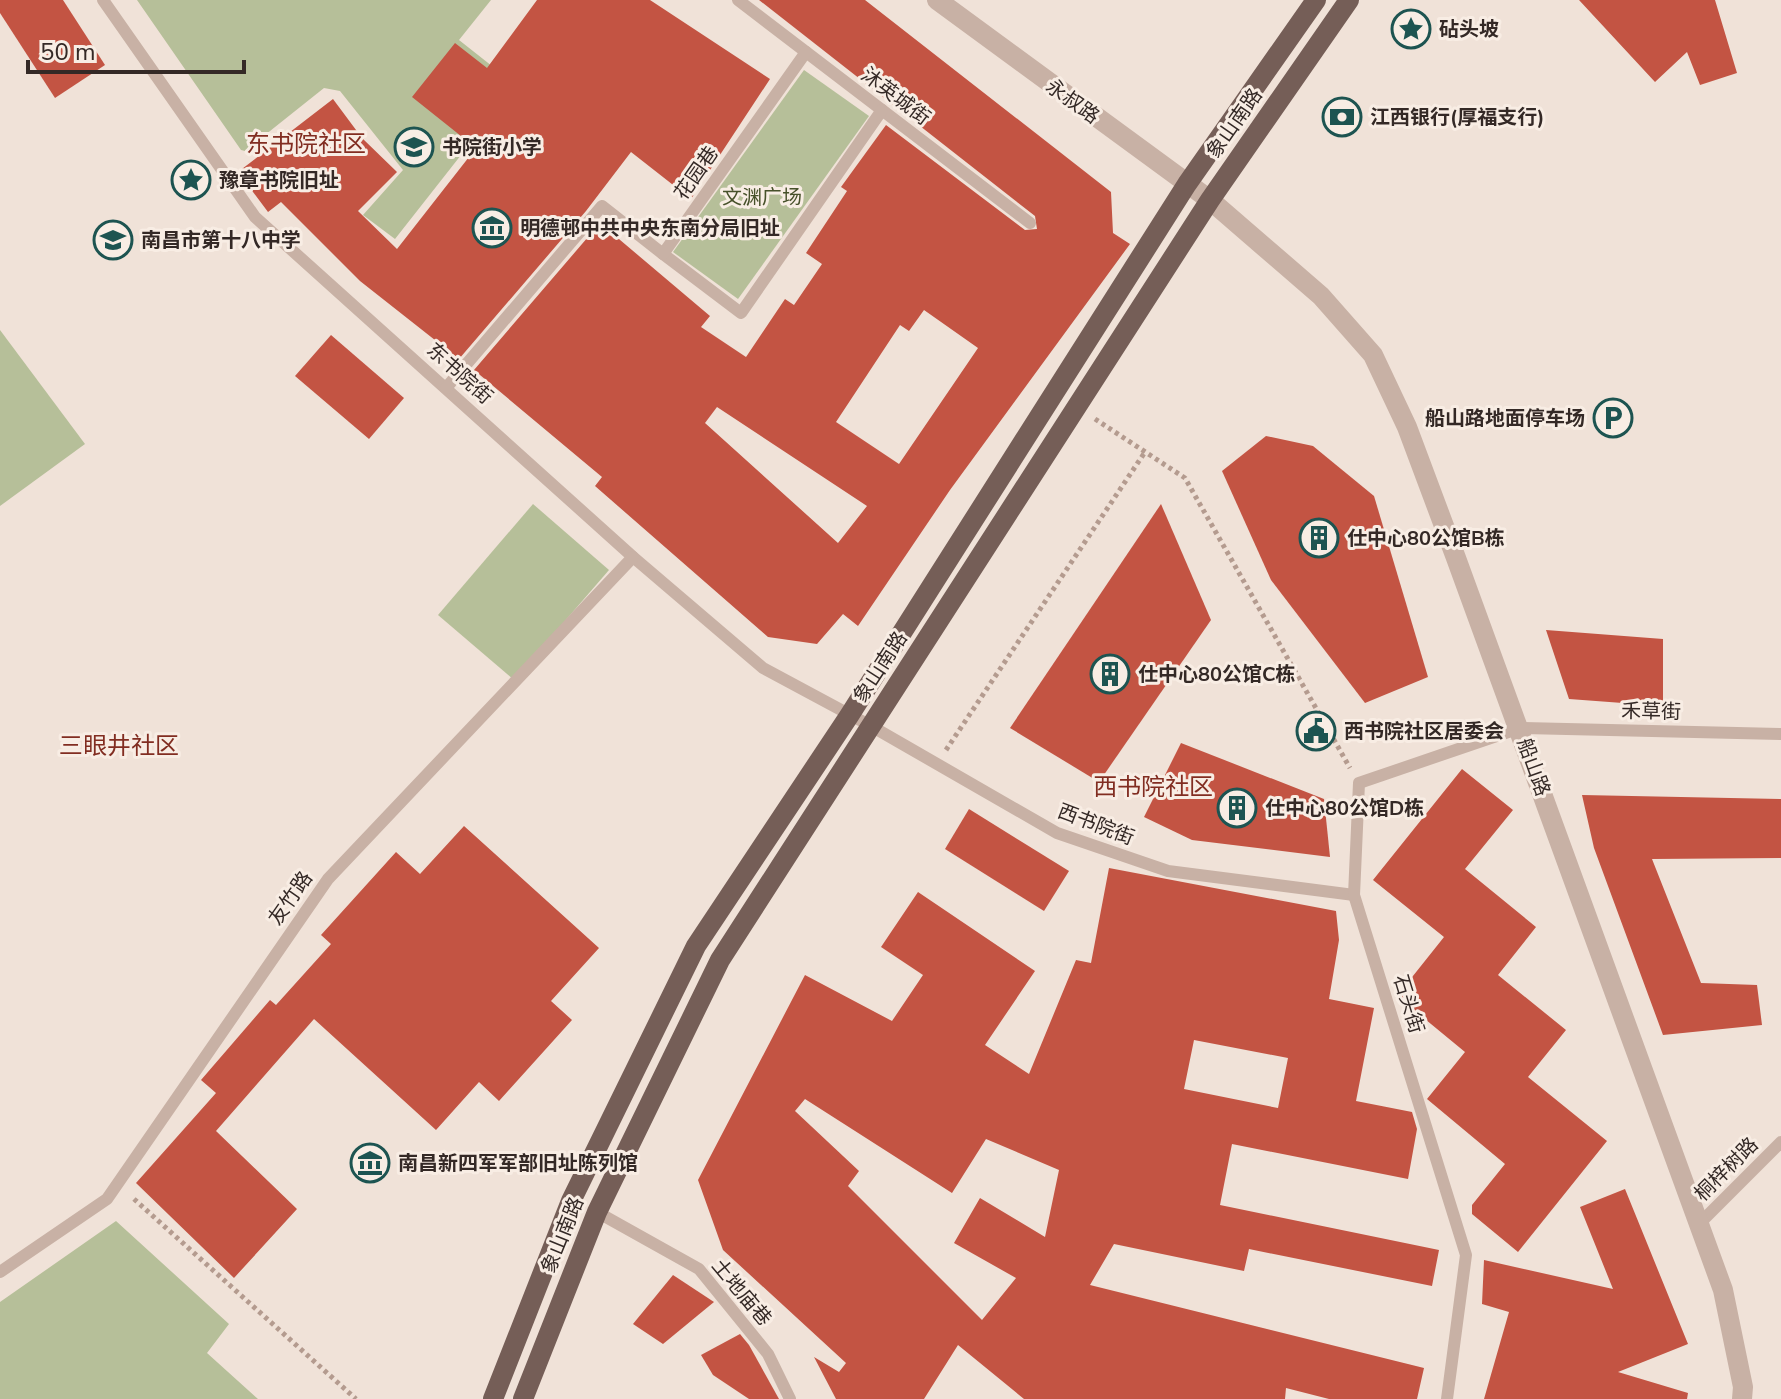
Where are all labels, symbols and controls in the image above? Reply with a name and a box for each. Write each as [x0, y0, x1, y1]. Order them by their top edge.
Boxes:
place icon: 砧头坡 [1390, 8, 1432, 50]
place label: 砧头坡 [1439, 16, 1499, 43]
scale bar [28, 24, 244, 74]
text: 50 m [40, 36, 96, 68]
street label: 沐英城街 [856, 62, 936, 131]
street label: 永叔路 [1041, 73, 1105, 130]
street label: 象山南路 [1200, 83, 1268, 164]
bank icon: 江西银行(厚福支行) [1321, 96, 1363, 138]
place label: 江西银行(厚福支行) [1370, 104, 1544, 131]
school or university icon: 书院街小学 [393, 126, 435, 168]
district label: 东书院社区 [246, 128, 366, 160]
place label: 书院街小学 [442, 134, 542, 161]
street label: 花园巷 [668, 141, 725, 206]
place icon: 豫章书院旧址 [170, 159, 212, 201]
place label: 豫章书院旧址 [219, 167, 339, 194]
park label: 文渊广场 [722, 184, 802, 211]
museum icon: 明德邨中共中央东南分局旧址 [471, 207, 513, 249]
place label: 明德邨中共中央东南分局旧址 [520, 215, 780, 242]
school or university icon: 南昌市第十八中学 [92, 219, 134, 261]
place label: 南昌市第十八中学 [141, 227, 301, 254]
street label: 东书院街 [421, 337, 498, 410]
parking icon: 船山路地面停车场 [1592, 397, 1634, 439]
place label: 船山路地面停车场 [1425, 405, 1585, 432]
building icon: 仕中心80公馆B栋 [1298, 517, 1340, 559]
place label: 仕中心80公馆B栋 [1347, 525, 1505, 552]
street label: 象山南路 [847, 626, 914, 708]
building icon: 仕中心80公馆C栋 [1089, 653, 1131, 695]
place label: 仕中心80公馆C栋 [1138, 661, 1296, 688]
street label: 禾草街 [1621, 697, 1681, 726]
public building icon: 西书院社区居委会 [1295, 710, 1337, 752]
place label: 西书院社区居委会 [1344, 718, 1504, 745]
district label: 三眼井社区 [59, 730, 179, 762]
street label: 船山路 [1511, 734, 1556, 800]
district label: 西书院社区 [1093, 771, 1213, 803]
building icon: 仕中心80公馆D栋 [1216, 787, 1258, 829]
place label: 仕中心80公馆D栋 [1265, 795, 1424, 822]
street label: 西书院街 [1054, 798, 1138, 851]
street label: 友竹路 [262, 866, 319, 931]
street label: 石头街 [1387, 972, 1430, 1037]
street label: 桐梓树路 [1689, 1132, 1764, 1207]
museum icon: 南昌新四军军部旧址陈列馆 [349, 1142, 391, 1184]
place label: 南昌新四军军部旧址陈列馆 [398, 1150, 638, 1177]
street label: 象山南路 [535, 1193, 590, 1277]
street label: 土地庙巷 [706, 1253, 778, 1332]

